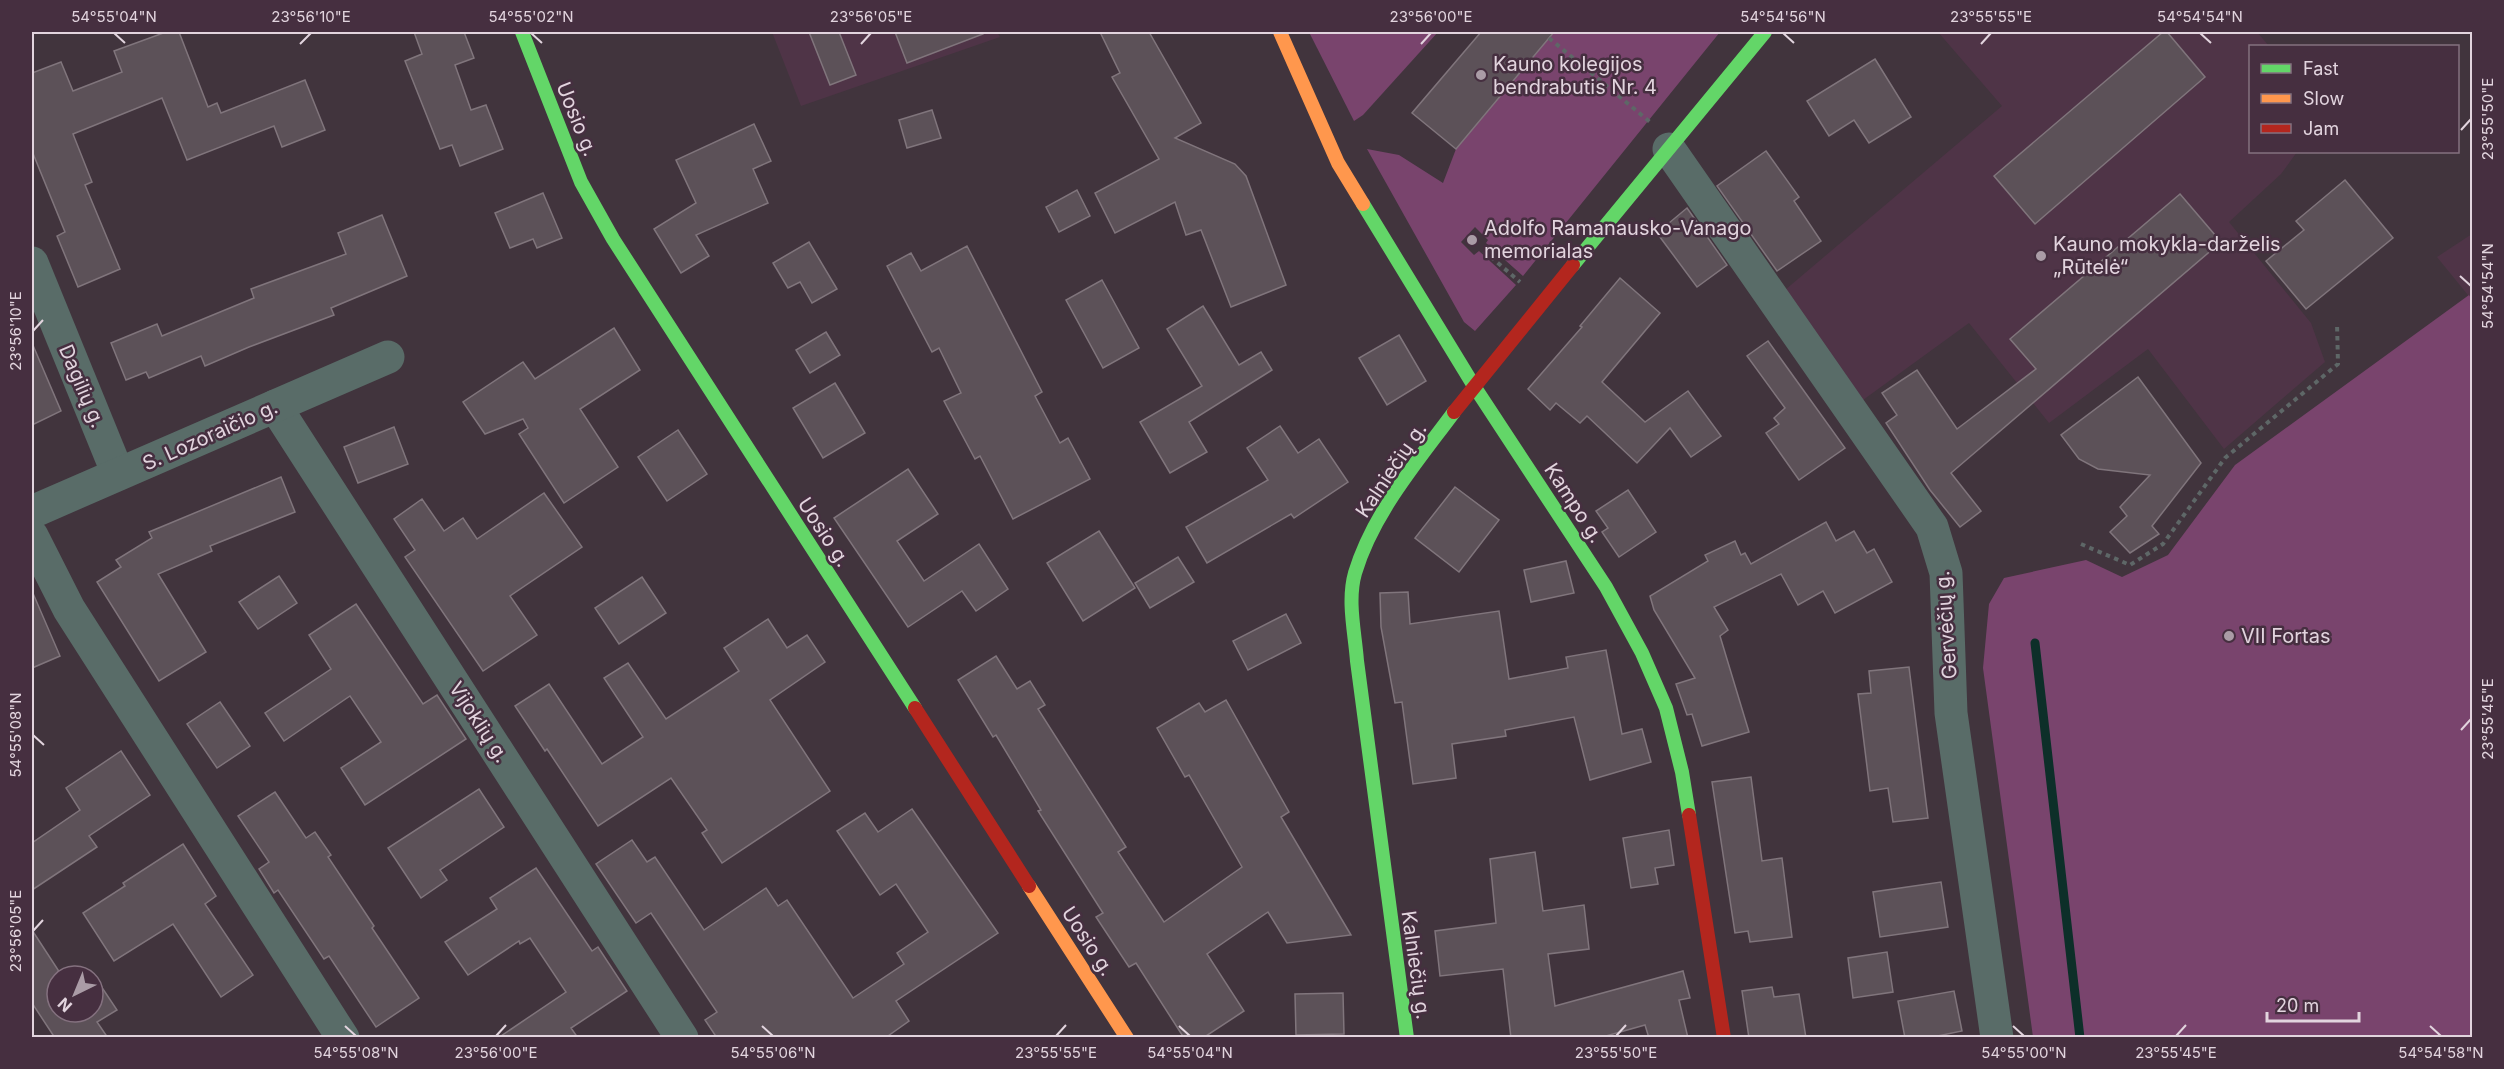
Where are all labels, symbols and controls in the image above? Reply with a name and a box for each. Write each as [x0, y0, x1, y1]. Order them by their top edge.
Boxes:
text: 54°55'04"N [71, 7, 157, 26]
text: 23°56'10"E [271, 7, 351, 26]
text: 54°55'02"N [489, 7, 573, 26]
text: 23°56'05"E [830, 7, 912, 26]
text: 23°56'00"E [1390, 7, 1472, 26]
text: 54°54'56"N [1740, 7, 1826, 26]
text: 23°55'55"E [1950, 7, 2032, 26]
text: 54°54'54"N [2157, 7, 2243, 26]
legend [2249, 45, 2459, 153]
place label: Kauno kolegijos bendrabutis Nr. 4 [1493, 52, 1657, 99]
text: Fast [2303, 58, 2339, 79]
marker: Kauno kolegijos bendrabutis Nr. 4 [1474, 68, 1488, 82]
street label: Uosio g. [551, 78, 603, 160]
text: 23°55'50"E [2478, 78, 2497, 160]
text: Slow [2303, 88, 2344, 109]
text: Jam [2303, 118, 2339, 139]
place label: Adolfo Ramanausko-Vanago memorialas [1484, 216, 1752, 263]
place label: Kauno mokykla-darželis „Rūtelė“ [2053, 232, 2281, 279]
marker: Adolfo Ramanausko-Vanago memorialas [1465, 233, 1479, 247]
text: 54°54'54"N [2478, 243, 2497, 329]
marker: Kauno mokykla-darželis „Rūtelė“ [2034, 249, 2048, 263]
text: 23°56'10"E [6, 291, 25, 371]
street label: Dagilių g. [54, 341, 110, 431]
street label: S. Lozoraičio g. [139, 394, 281, 476]
street label: Kalniečių g. [1350, 418, 1432, 522]
street label: Kampo g. [1539, 459, 1609, 547]
street label: Uosio g. [793, 493, 855, 571]
street label: Gervėčių g. [1930, 570, 1962, 680]
place label: VII Fortas [2241, 624, 2330, 648]
marker: VII Fortas [2222, 629, 2236, 643]
street label: Vijoklių g. [444, 677, 514, 767]
text: 23°55'45"E [2478, 678, 2497, 760]
text: 54°55'08"N [6, 692, 25, 778]
text: 23°56'05"E [6, 890, 25, 972]
street label: Uosio g. [1057, 902, 1119, 980]
street label: Kalniečių g. [1396, 909, 1436, 1021]
north arrow [45, 964, 105, 1024]
scale bar [2267, 985, 2358, 1023]
text: N [53, 993, 76, 1016]
text: 20 m [2276, 995, 2319, 1016]
text: 54°55'08"N [313, 1043, 399, 1062]
text: 23°56'00"E [455, 1043, 537, 1062]
text: 54°55'06"N [730, 1043, 816, 1062]
text: 23°55'55"E [1015, 1043, 1097, 1062]
text: 54°55'04"N [1147, 1043, 1233, 1062]
text: 23°55'50"E [1575, 1043, 1657, 1062]
text: 54°55'00"N [1981, 1043, 2067, 1062]
text: 23°55'45"E [2135, 1043, 2217, 1062]
text: 54°54'58"N [2398, 1043, 2484, 1062]

